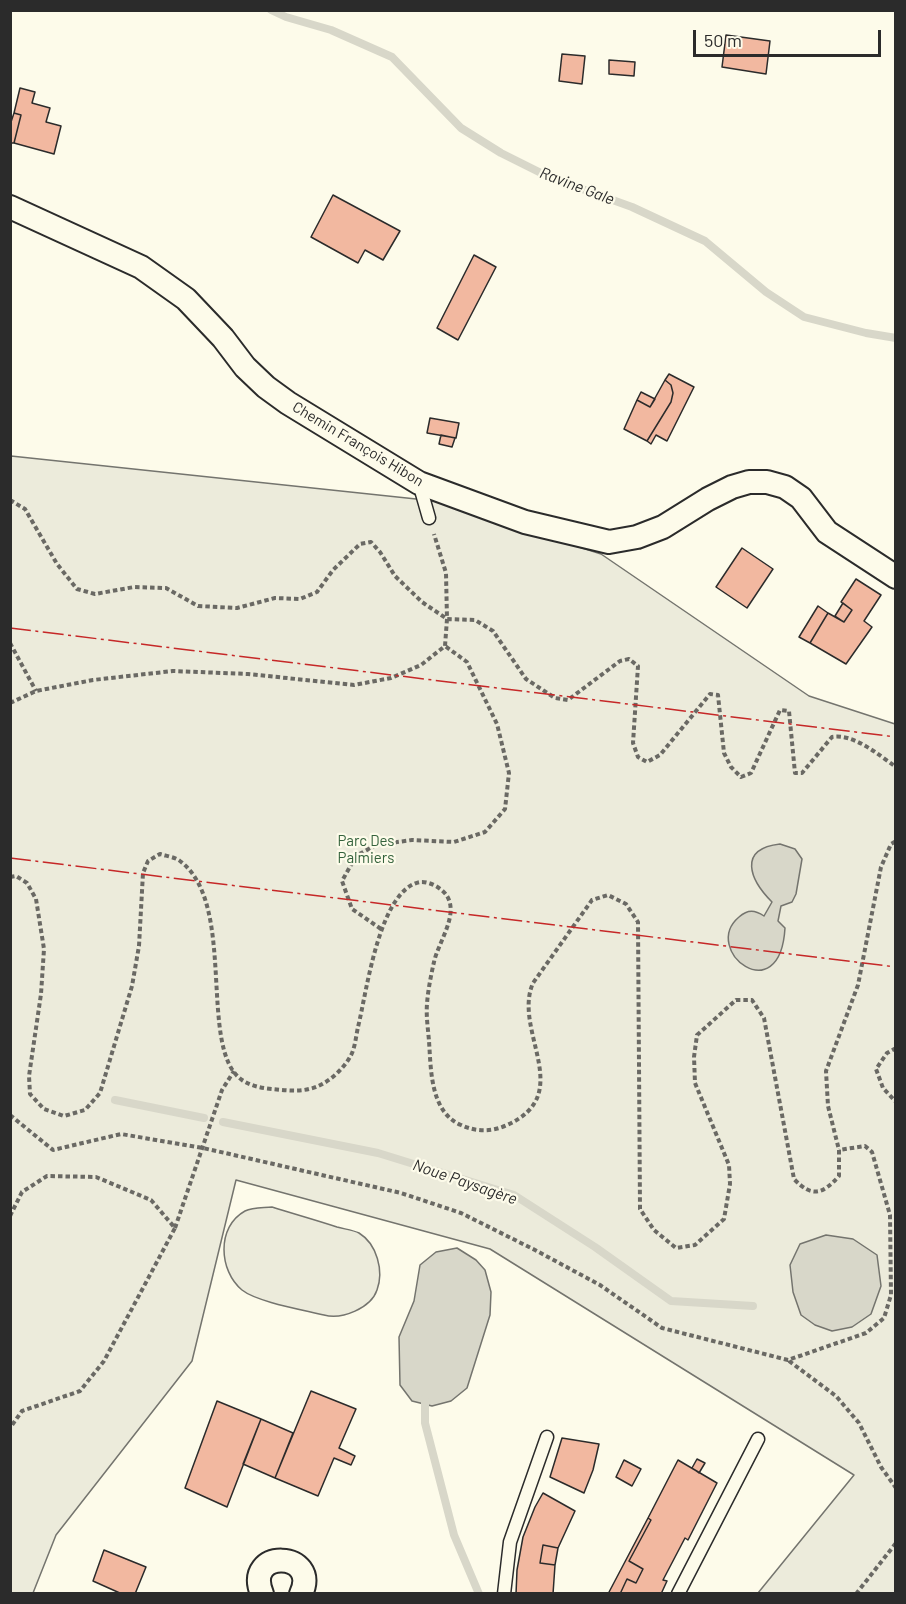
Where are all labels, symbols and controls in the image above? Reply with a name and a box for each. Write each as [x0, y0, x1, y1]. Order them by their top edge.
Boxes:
scale bar [696, 18, 884, 56]
text: 50 m [704, 29, 742, 51]
water label: Ravine Gale [537, 163, 617, 209]
street label: Chemin François Hibon [289, 398, 427, 490]
park label: Parc Des Palmiers [337, 832, 395, 867]
water label: Noue Paysagère [410, 1155, 520, 1209]

